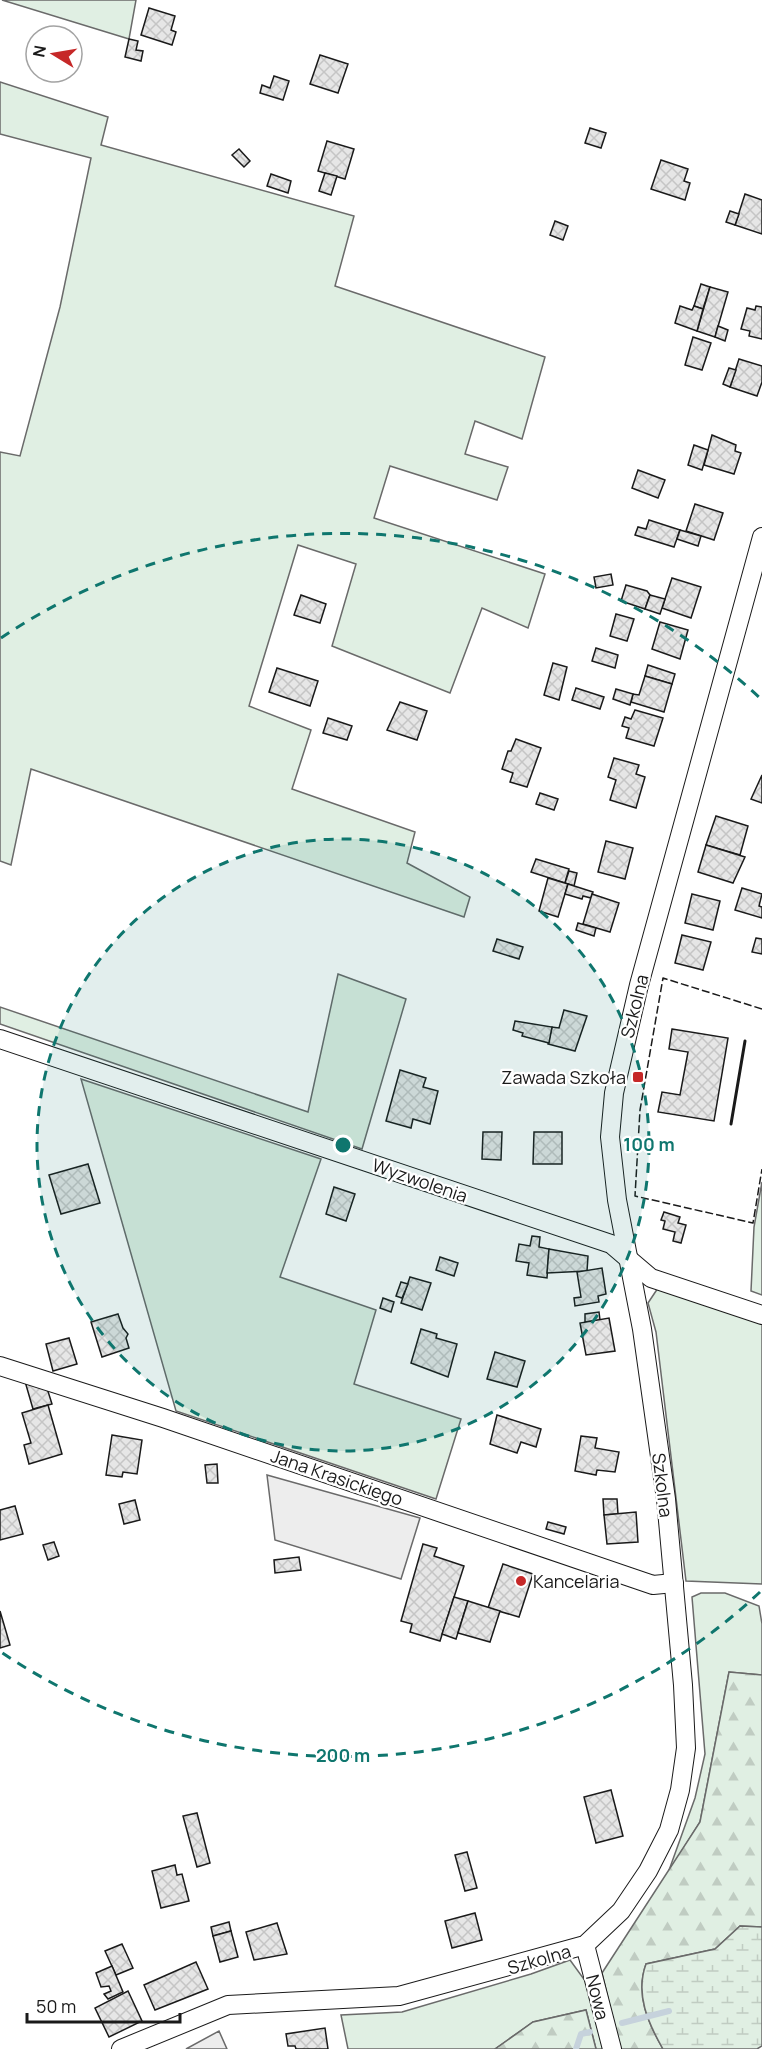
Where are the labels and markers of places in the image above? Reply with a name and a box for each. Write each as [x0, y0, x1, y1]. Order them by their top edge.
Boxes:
place label: Zawada Szkoła [501, 1065, 626, 1089]
marker: Zawada Szkoła [631, 1070, 645, 1084]
centre of rings [333, 1135, 353, 1155]
place label: Kancelaria [533, 1569, 619, 1593]
marker: Kancelaria [514, 1574, 528, 1588]

